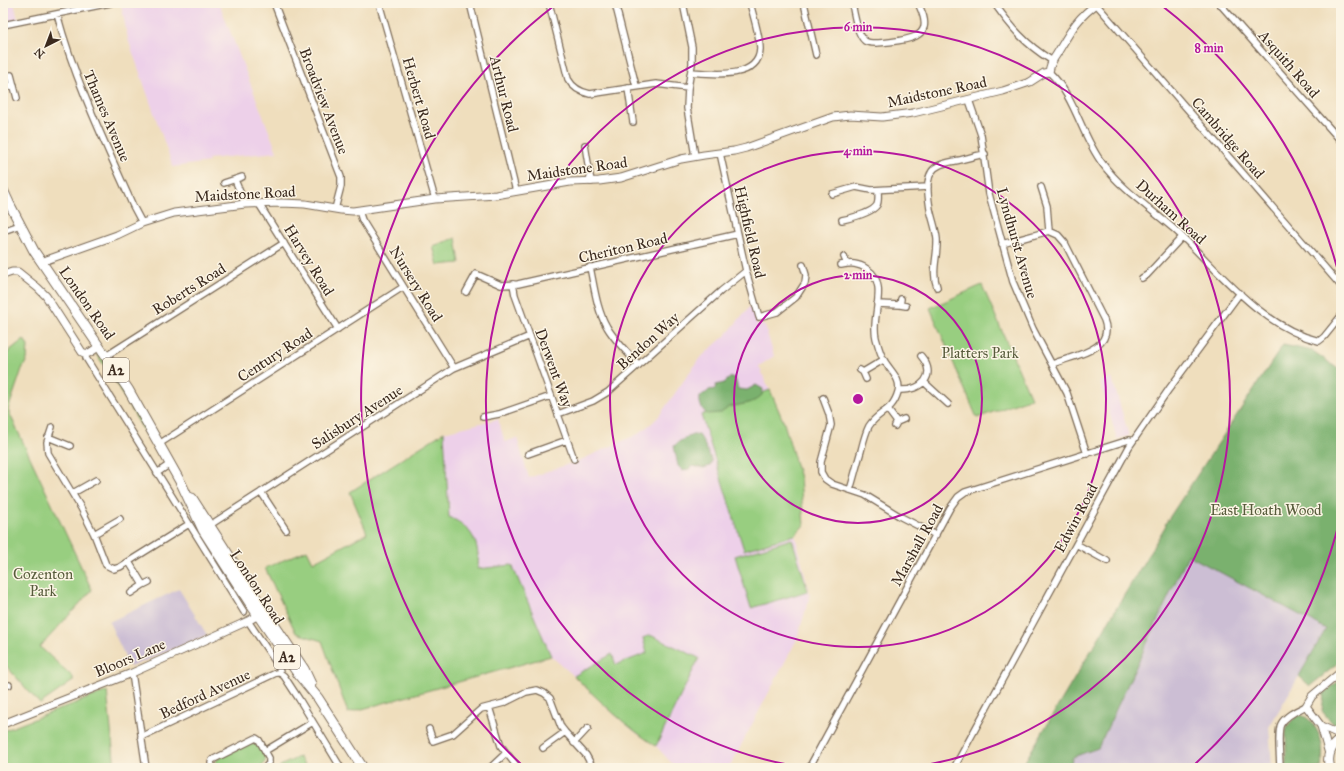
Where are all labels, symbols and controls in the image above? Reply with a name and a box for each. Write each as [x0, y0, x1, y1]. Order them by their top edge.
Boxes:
text: 6 min [844, 20, 873, 34]
north arrow [26, 26, 66, 66]
street label: Asquith Road [1253, 26, 1324, 102]
text: 8 min [1195, 41, 1224, 55]
text: N [31, 45, 47, 61]
street label: Broadview Avenue [295, 45, 353, 157]
street label: Arthur Road [486, 53, 522, 135]
street label: Herbert Road [399, 55, 439, 141]
street label: Thames Avenue [80, 68, 134, 164]
street label: Maidstone Road [886, 73, 989, 111]
street label: Cambridge Road [1188, 94, 1269, 183]
text: 4 min [843, 144, 873, 159]
street label: Maidstone Road [526, 153, 629, 185]
street label: Durham Road [1132, 176, 1210, 248]
street label: Maidstone Road [194, 182, 297, 206]
street label: Highfield Road [731, 184, 769, 280]
street label: Lyndhurst Avenue [993, 185, 1041, 301]
street label: Harvey Road [280, 221, 338, 299]
street label: Cheriton Road [577, 229, 670, 267]
street label: Nursery Road [386, 243, 447, 325]
street label: Roberts Road [149, 259, 229, 319]
street label: London Road [55, 263, 119, 344]
text: 2 min [844, 268, 873, 282]
street label: Bendon Way [613, 308, 684, 374]
street label: Century Road [234, 324, 316, 386]
street label: Derwent Way [531, 326, 577, 411]
park label: Platters Park [941, 344, 1019, 362]
road number: A2 [103, 358, 129, 382]
street label: Salisbury Avenue [308, 381, 406, 453]
centre of rings [851, 392, 865, 406]
street label: Edwin Road [1050, 480, 1102, 556]
street label: Marshall Road [887, 500, 947, 589]
park label: East Hoath Wood [1210, 501, 1322, 519]
street label: London Road [226, 546, 288, 628]
park label: Cozenton Park [13, 565, 73, 600]
street label: Bloors Lane [92, 635, 168, 681]
road number: A2 [274, 645, 300, 669]
street label: Bedford Avenue [157, 665, 253, 723]

